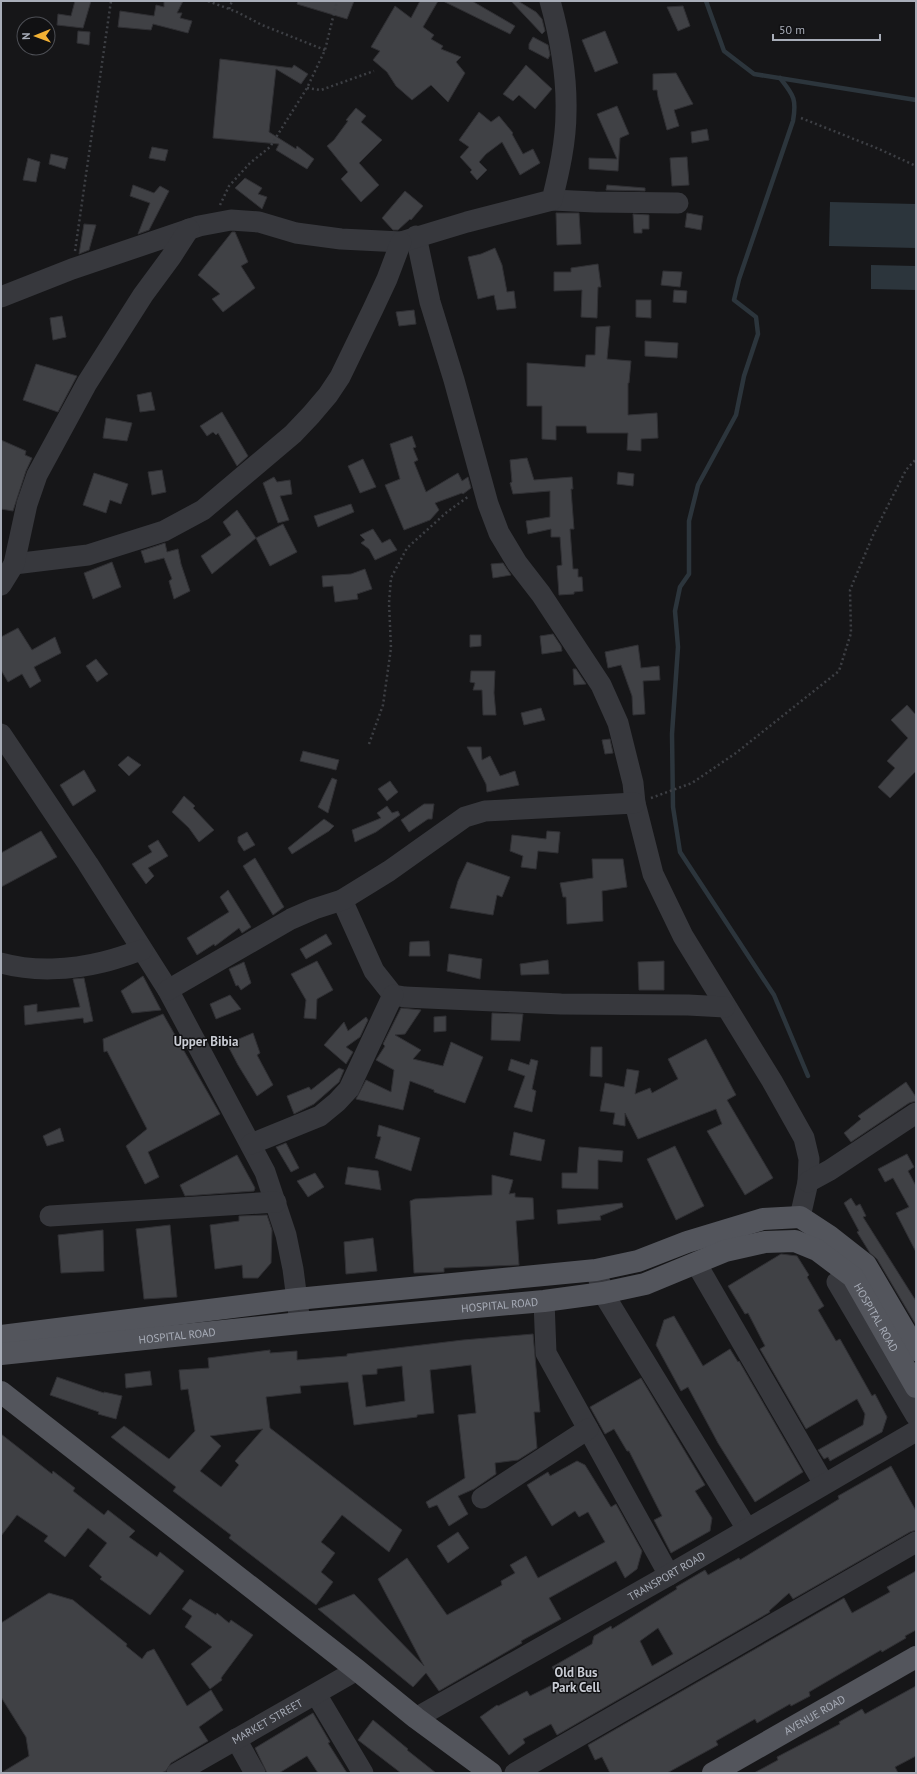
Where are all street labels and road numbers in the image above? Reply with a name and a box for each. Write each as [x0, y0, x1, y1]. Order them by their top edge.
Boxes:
street label: HOSPITAL ROAD [851, 1281, 901, 1354]
street label: HOSPITAL ROAD [461, 1295, 539, 1315]
street label: HOSPITAL ROAD [138, 1325, 216, 1347]
street label: TRANSPORT ROAD [625, 1548, 708, 1604]
street label: AVENUE ROAD [781, 1692, 848, 1738]
street label: MARKET STREET [229, 1696, 305, 1747]

